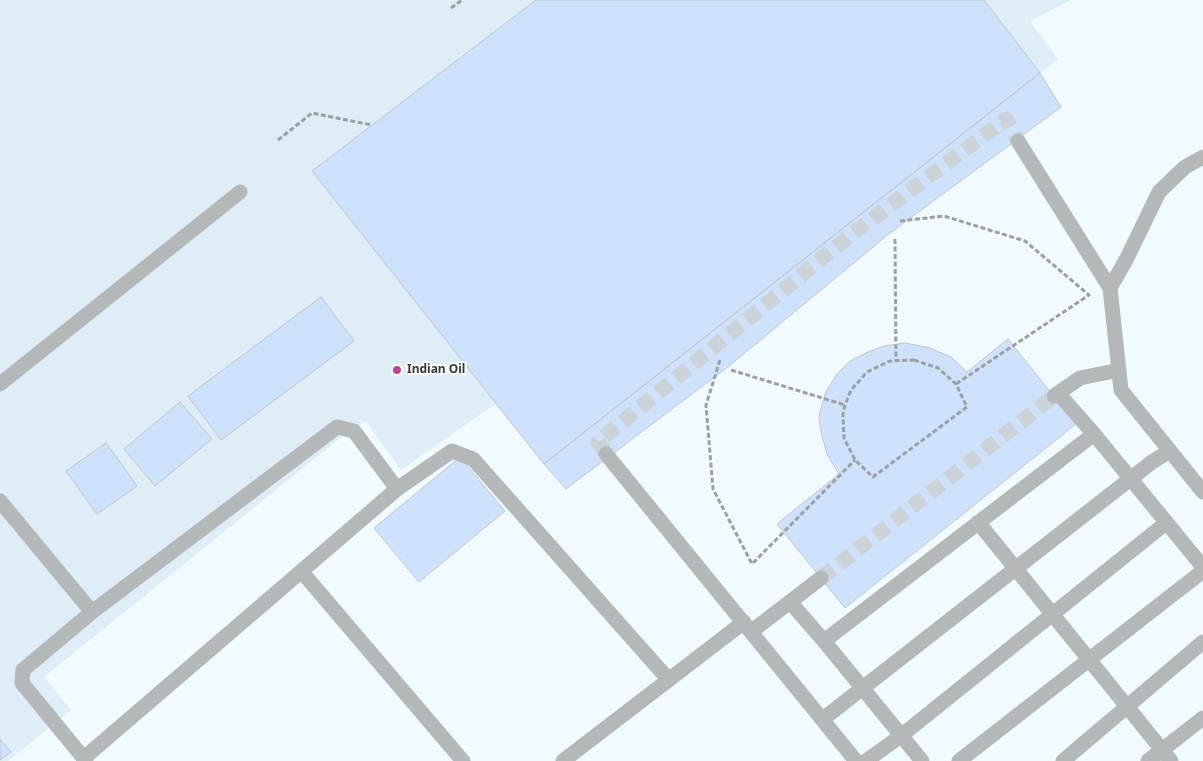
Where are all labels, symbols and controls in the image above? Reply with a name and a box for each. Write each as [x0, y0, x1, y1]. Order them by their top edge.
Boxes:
place label: Indian Oil [407, 363, 465, 377]
marker: Indian Oil [391, 364, 403, 376]

